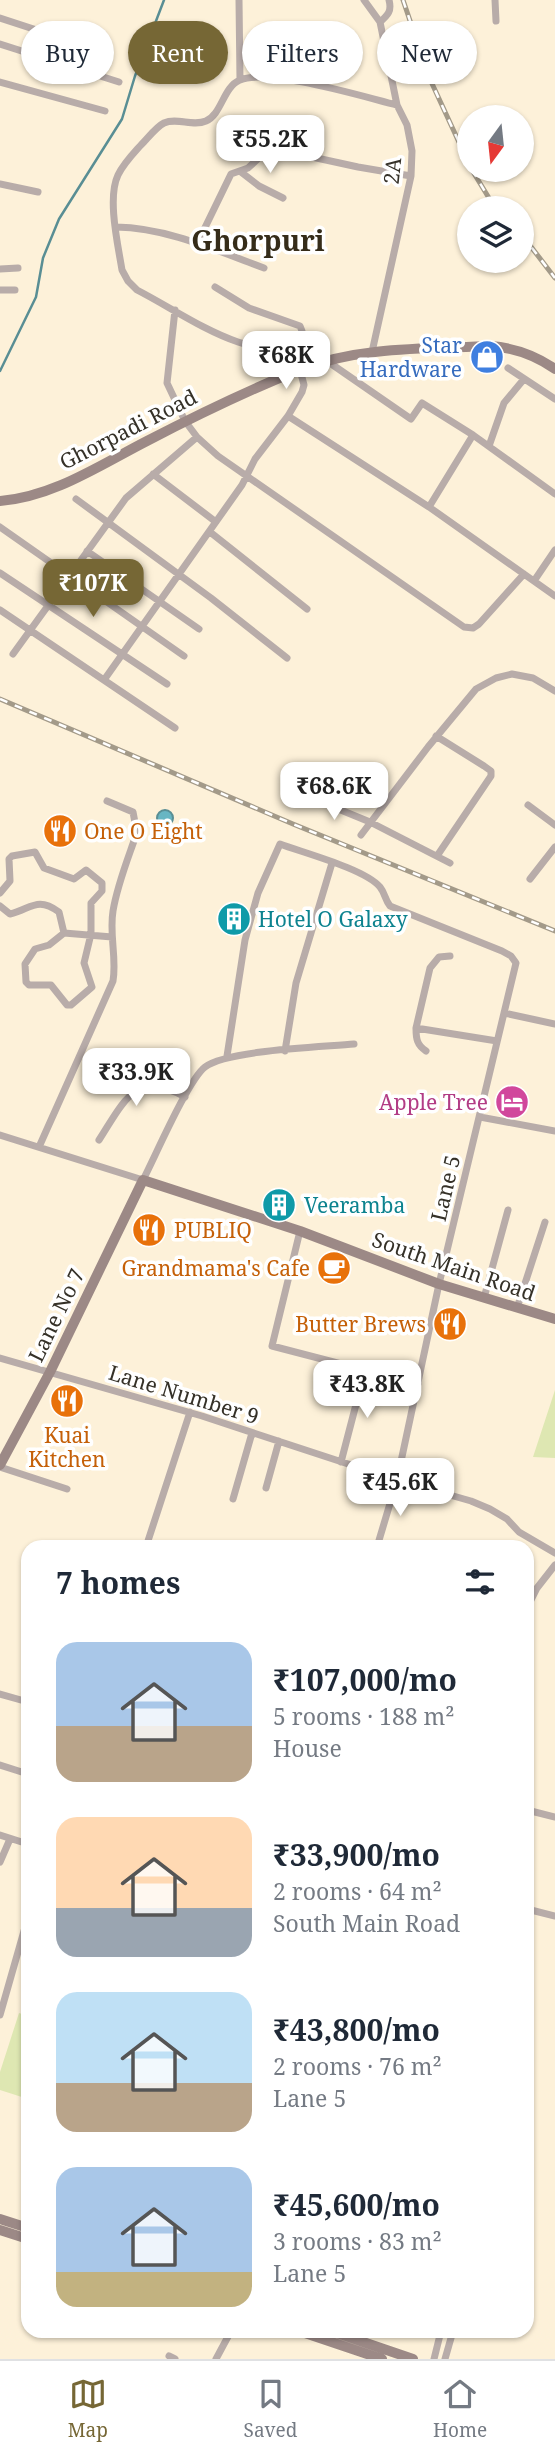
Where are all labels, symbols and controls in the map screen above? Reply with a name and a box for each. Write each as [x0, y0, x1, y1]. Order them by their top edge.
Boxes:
chip: Buy [21, 21, 114, 84]
chip: Rent [128, 21, 228, 84]
chip: Filters [242, 21, 363, 84]
chip: New [377, 21, 477, 84]
north arrow [457, 105, 534, 182]
map controls [457, 105, 534, 273]
pin: ₹55.2K [213, 116, 327, 175]
text: ₹55.2K [232, 122, 308, 154]
street label: 2A [377, 156, 407, 186]
button: layers [457, 196, 534, 273]
district label: Ghorpuri [191, 221, 325, 259]
place label: Star Hardware [360, 331, 462, 383]
pin: ₹68K [245, 332, 327, 391]
text: ₹68K [258, 338, 314, 370]
shop icon: Star Hardware [468, 338, 506, 376]
street label: Ghorpadi Road [54, 382, 202, 476]
pin: ₹107K [44, 560, 142, 619]
text: ₹107K [59, 566, 127, 598]
pin: ₹68.6K [277, 762, 391, 822]
text: ₹68.6K [296, 769, 372, 801]
restaurant icon: One O Eight [41, 812, 79, 850]
place label: One O Eight [84, 817, 203, 845]
building icon: Hotel O Galaxy [215, 900, 253, 938]
place label: Hotel O Galaxy [258, 905, 408, 933]
pin: ₹33.9K [79, 1048, 193, 1108]
text: ₹33.9K [98, 1055, 174, 1087]
hotel icon: Apple Tree [493, 1083, 531, 1121]
place label: Apple Tree [379, 1088, 488, 1116]
street label: Lane 5 [424, 1152, 466, 1224]
building icon: Veeramba [260, 1186, 298, 1224]
place label: Veeramba [304, 1191, 405, 1219]
restaurant icon: PUBLIQ [130, 1211, 168, 1249]
place label: PUBLIQ [174, 1216, 252, 1244]
street label: South Main Road [369, 1225, 539, 1307]
cafe icon: Grandmama's Cafe [315, 1249, 353, 1287]
place label: Grandmama's Cafe [122, 1254, 310, 1282]
street label: Lane No 7 [21, 1264, 91, 1366]
restaurant icon: Butter Brews [431, 1305, 469, 1343]
place label: Butter Brews [295, 1310, 426, 1338]
street label: Lane Number 9 [106, 1358, 262, 1430]
pin: ₹43.8K [310, 1360, 424, 1420]
text: ₹43.8K [329, 1367, 405, 1399]
restaurant icon: Kuai Kitchen [48, 1382, 86, 1420]
place label: Kuai Kitchen [28, 1421, 106, 1473]
pin: ₹45.6K [343, 1458, 457, 1518]
text: ₹45.6K [362, 1465, 438, 1497]
text: 7 homes [56, 1562, 180, 1603]
icon: filters [461, 1563, 499, 1601]
text: ₹107,000/mo [273, 1659, 457, 1700]
icon: home [112, 1670, 196, 1754]
text: 5 rooms · 188 m² [273, 1700, 455, 1732]
text: House [273, 1732, 342, 1764]
text: ₹33,900/mo [273, 1834, 440, 1875]
icon: home [112, 1845, 196, 1929]
text: 2 rooms · 64 m² [273, 1875, 442, 1907]
text: South Main Road [273, 1907, 460, 1939]
text: ₹43,800/mo [273, 2009, 440, 2050]
icon: home [112, 2020, 196, 2104]
text: 2 rooms · 76 m² [273, 2050, 442, 2082]
text: Lane 5 [273, 2082, 346, 2114]
text: ₹45,600/mo [273, 2184, 440, 2225]
icon: home [112, 2195, 196, 2279]
text: 3 rooms · 83 m² [273, 2225, 442, 2257]
text: Lane 5 [273, 2257, 346, 2289]
tab: Map [68, 2375, 108, 2443]
tab: Saved [244, 2375, 297, 2443]
tab: Home [433, 2375, 487, 2443]

